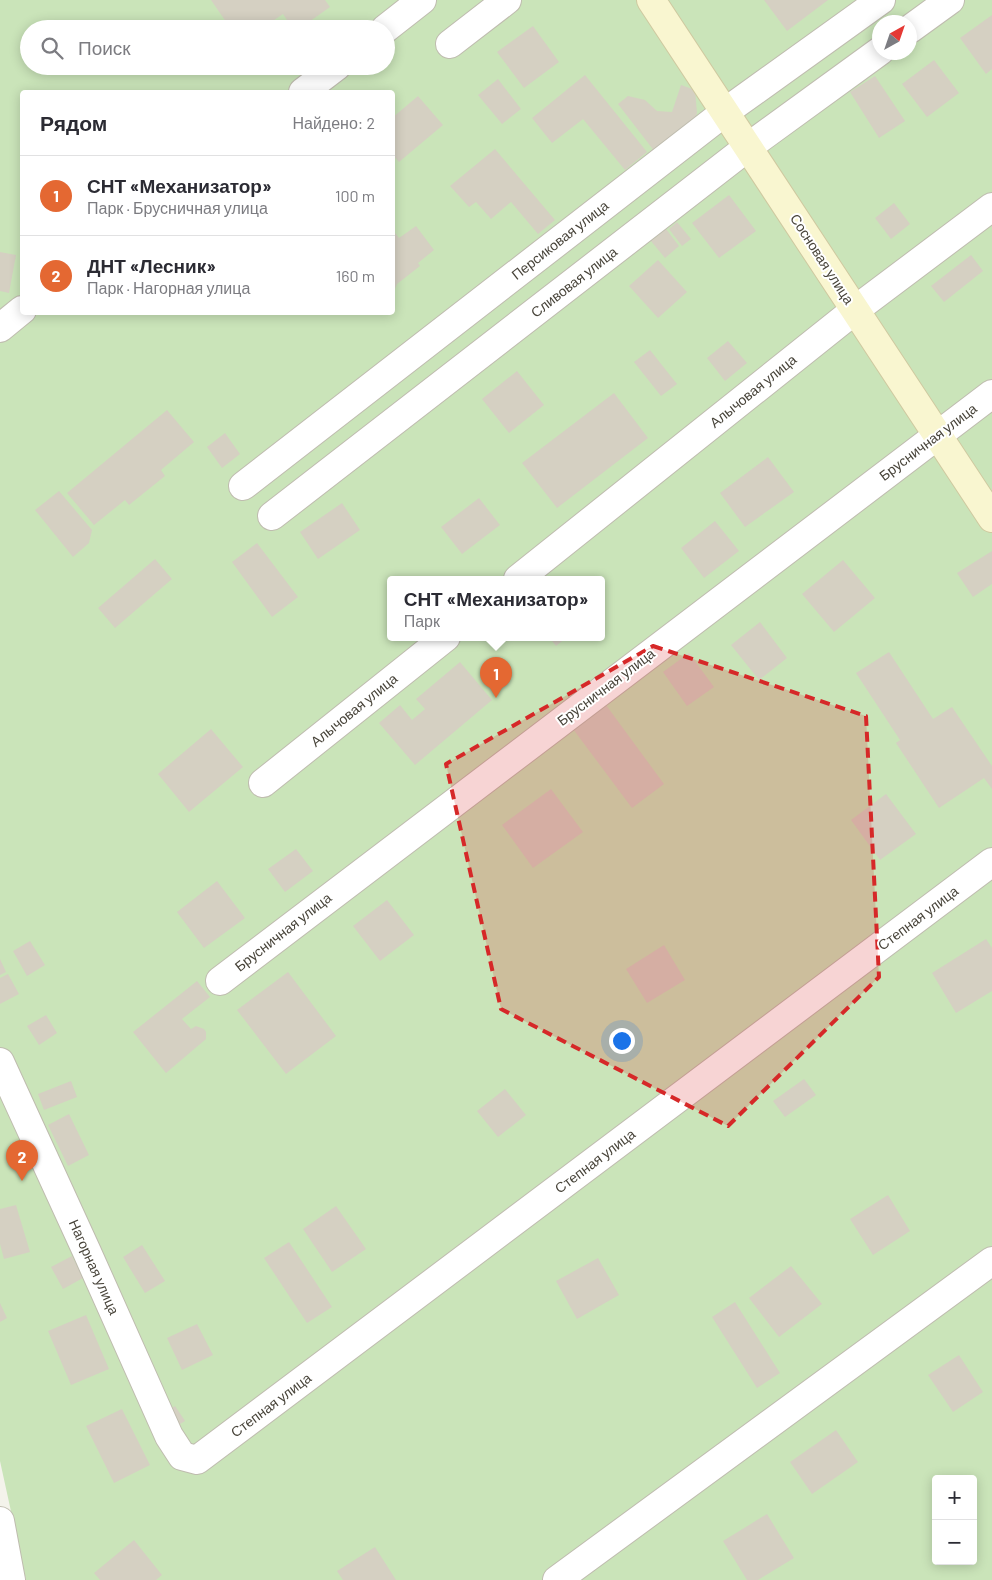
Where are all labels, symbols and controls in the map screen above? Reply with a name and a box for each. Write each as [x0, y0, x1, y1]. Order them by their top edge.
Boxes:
north arrow [872, 15, 917, 60]
search box [20, 20, 395, 75]
icon: search [38, 34, 66, 62]
text: Поиск [78, 36, 131, 59]
text: Рядом [40, 110, 107, 135]
text: Найдено: 2 [292, 113, 375, 132]
text: СНТ «Механизатор» [87, 174, 272, 197]
text: 1 [53, 186, 59, 205]
text: 100 m [335, 186, 375, 205]
street label: Персиковая улица [508, 196, 612, 283]
text: Парк · Брусничная улица [87, 198, 268, 217]
street label: Сосновая улица [787, 210, 858, 307]
street label: Сливовая улица [527, 242, 620, 321]
text: ДНТ «Лесник» [87, 254, 216, 277]
text: 2 [52, 266, 60, 285]
text: 160 m [336, 266, 375, 285]
text: Парк · Нагорная улица [87, 278, 250, 297]
street label: Алычовая улица [706, 350, 800, 431]
street label: Брусничная улица [876, 399, 980, 484]
popup [387, 576, 605, 641]
text: СНТ «Механизатор» [404, 587, 588, 610]
text: Парк [404, 611, 440, 630]
street label: Брусничная улица [554, 644, 658, 729]
pin: 1 [480, 657, 512, 698]
street label: Алычовая улица [307, 669, 401, 750]
street label: Степная улица [874, 882, 961, 953]
street label: Брусничная улица [231, 888, 335, 975]
your location [609, 1028, 635, 1054]
street label: Степная улица [551, 1125, 638, 1196]
pin: 2 [6, 1140, 38, 1181]
street label: Нагорная улица [66, 1216, 123, 1317]
street label: Степная улица [227, 1369, 314, 1440]
map controls [932, 1475, 977, 1565]
button: + [932, 1475, 977, 1520]
button: − [932, 1520, 977, 1565]

